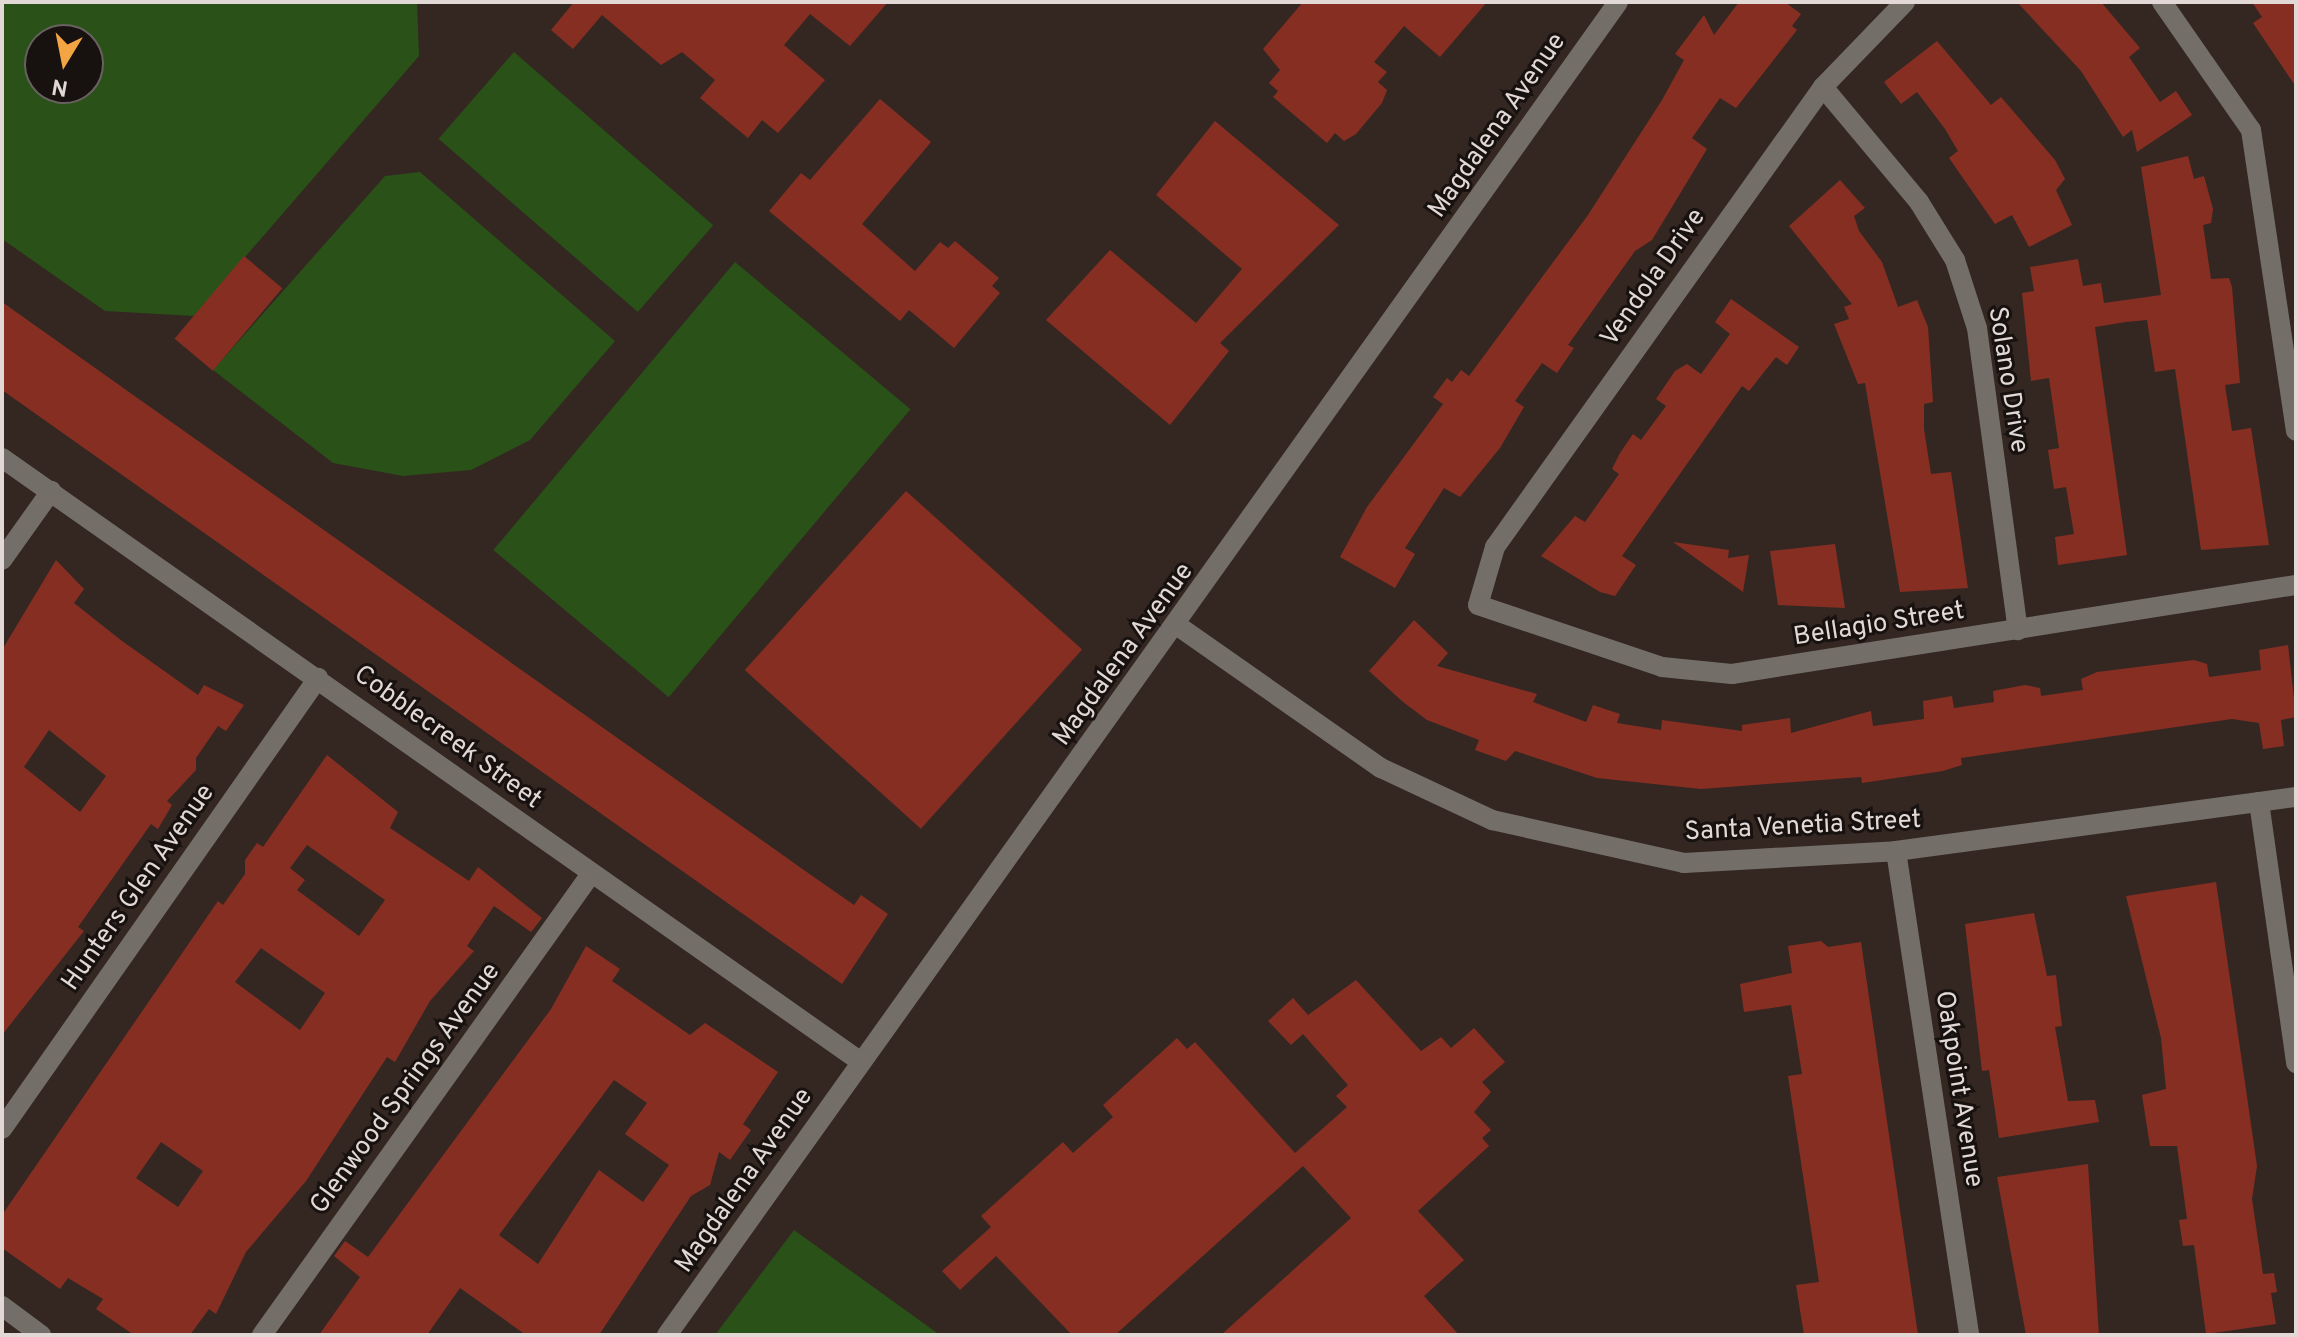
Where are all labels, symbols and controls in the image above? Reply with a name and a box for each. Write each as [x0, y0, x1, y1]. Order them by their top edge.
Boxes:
north arrow [24, 24, 104, 104]
street label: Magdalena Avenue [1422, 27, 1574, 225]
text: N [50, 71, 70, 101]
street label: Vendola Drive [1595, 203, 1713, 353]
street label: Solano Drive [1980, 305, 2034, 455]
street label: Magdalena Avenue [1047, 557, 1201, 753]
street label: Bellagio Street [1791, 596, 1967, 654]
street label: Cobblecreek Street [347, 659, 547, 817]
street label: Hunters Glen Avenue [56, 778, 222, 998]
street label: Santa Venetia Street [1683, 805, 1923, 849]
street label: Glenwood Springs Avenue [304, 957, 508, 1221]
street label: Oakpoint Avenue [1927, 988, 1989, 1190]
street label: Magdalena Avenue [669, 1082, 821, 1280]

